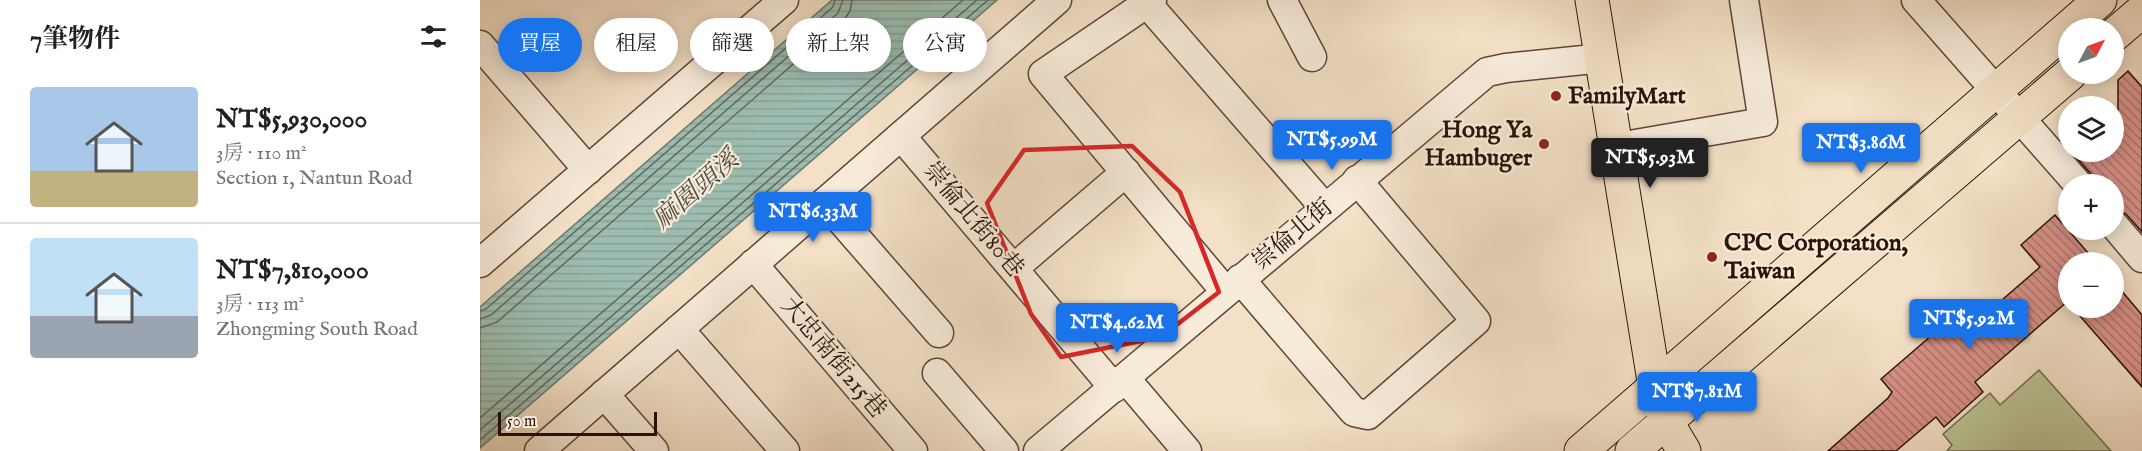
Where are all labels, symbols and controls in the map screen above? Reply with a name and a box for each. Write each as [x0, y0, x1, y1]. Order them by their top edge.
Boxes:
chip: 買屋 [498, 18, 582, 72]
chip: 租屋 [594, 18, 678, 72]
chip: 篩選 [690, 18, 774, 72]
chip: 新上架 [786, 18, 891, 72]
chip: 公寓 [903, 18, 987, 72]
north arrow [2058, 18, 2124, 84]
map controls [2058, 18, 2124, 318]
icon: filters [417, 20, 450, 53]
text: 7筆物件 [30, 23, 120, 56]
place label: FamilyMart [1568, 81, 1686, 112]
marker: FamilyMart [1549, 89, 1563, 103]
button: layers [2058, 96, 2124, 162]
text: NT$5,930,000 [216, 103, 367, 136]
icon: home [78, 111, 150, 183]
place label: Hong Ya Hambuger [1425, 115, 1533, 174]
pin: NT$5.99M [1270, 120, 1394, 171]
pin: NT$3.86M [1799, 123, 1923, 174]
text: NT$5.99M [1287, 127, 1377, 152]
text: NT$3.86M [1816, 130, 1906, 155]
marker: Hong Ya Hambuger [1537, 137, 1551, 151]
pin: NT$5.93M [1588, 138, 1712, 189]
text: 3房 · 110 m² [216, 141, 307, 166]
water label: 麻園頭溪 [646, 141, 748, 237]
text: NT$5.93M [1605, 145, 1695, 170]
street label: 崇倫北街80巷 [916, 156, 1030, 284]
text: Section 1, Nantun Road [216, 166, 412, 191]
button: + [2058, 174, 2124, 240]
pin: NT$6.33M [751, 192, 875, 243]
street label: 崇倫北街 [1246, 192, 1340, 278]
text: NT$6.33M [768, 199, 858, 224]
place label: CPC Corporation, Taiwan [1723, 228, 1908, 287]
marker: CPC Corporation, Taiwan [1705, 250, 1719, 264]
button: − [2058, 252, 2124, 318]
text: NT$7,810,000 [216, 254, 369, 287]
icon: home [78, 262, 150, 334]
street label: 大忠南街215巷 [773, 291, 893, 425]
text: 3房 · 113 m² [216, 292, 304, 317]
pin: NT$5.92M [1907, 299, 2031, 350]
pin: NT$4.62M [1055, 303, 1179, 354]
text: NT$5.92M [1923, 306, 2015, 331]
text: NT$4.62M [1070, 310, 1164, 335]
text: Zhongming South Road [216, 317, 418, 342]
pin: NT$7.81M [1635, 372, 1759, 423]
text: NT$7.81M [1652, 379, 1742, 404]
scale bar [498, 409, 657, 436]
text: 50 m [507, 412, 536, 432]

